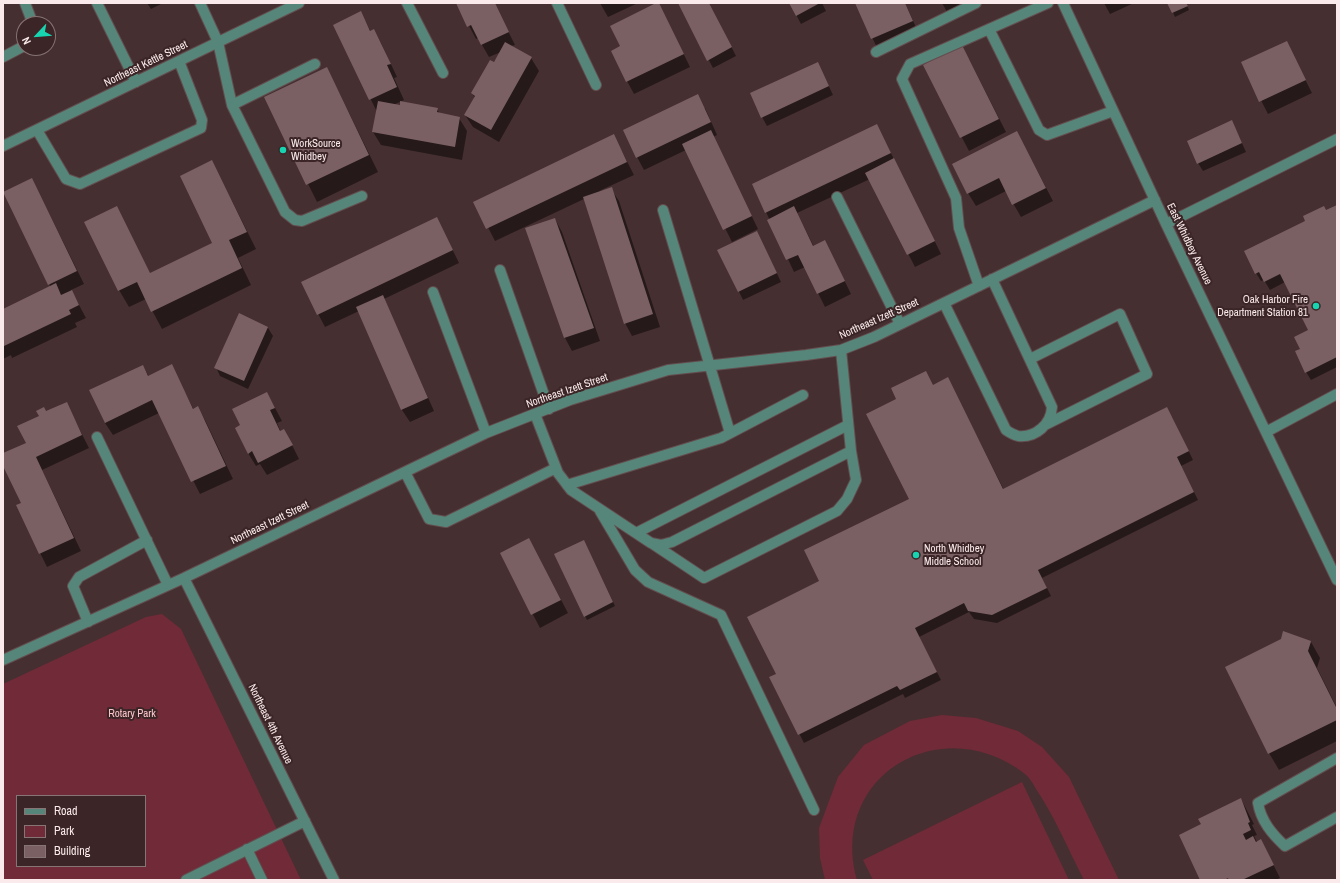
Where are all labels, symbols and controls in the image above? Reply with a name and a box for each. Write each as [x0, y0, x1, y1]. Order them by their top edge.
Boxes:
north arrow [16, 16, 56, 56]
text: N [18, 35, 34, 47]
street label: Northeast Kettle Street [102, 38, 190, 90]
place label: WorkSource Whidbey [291, 137, 340, 163]
marker: WorkSource Whidbey [278, 145, 288, 155]
street label: East Whidbey Avenue [1164, 201, 1214, 287]
place label: Oak Harbor Fire Department Station 81 [1217, 293, 1308, 319]
street label: Northeast Izett Street [837, 296, 921, 342]
marker: Oak Harbor Fire Department Station 81 [1311, 301, 1321, 311]
street label: Northeast Izett Street [525, 371, 609, 411]
street label: Northeast Izett Street [229, 498, 311, 548]
place label: North Whidbey Middle School [924, 542, 984, 568]
marker: North Whidbey Middle School [911, 550, 921, 560]
street label: Northeast 4th Avenue [245, 682, 295, 766]
park label: Rotary Park [108, 707, 156, 721]
legend [16, 795, 146, 867]
text: Road [54, 803, 78, 819]
text: Park [54, 823, 74, 839]
text: Building [54, 843, 90, 859]

